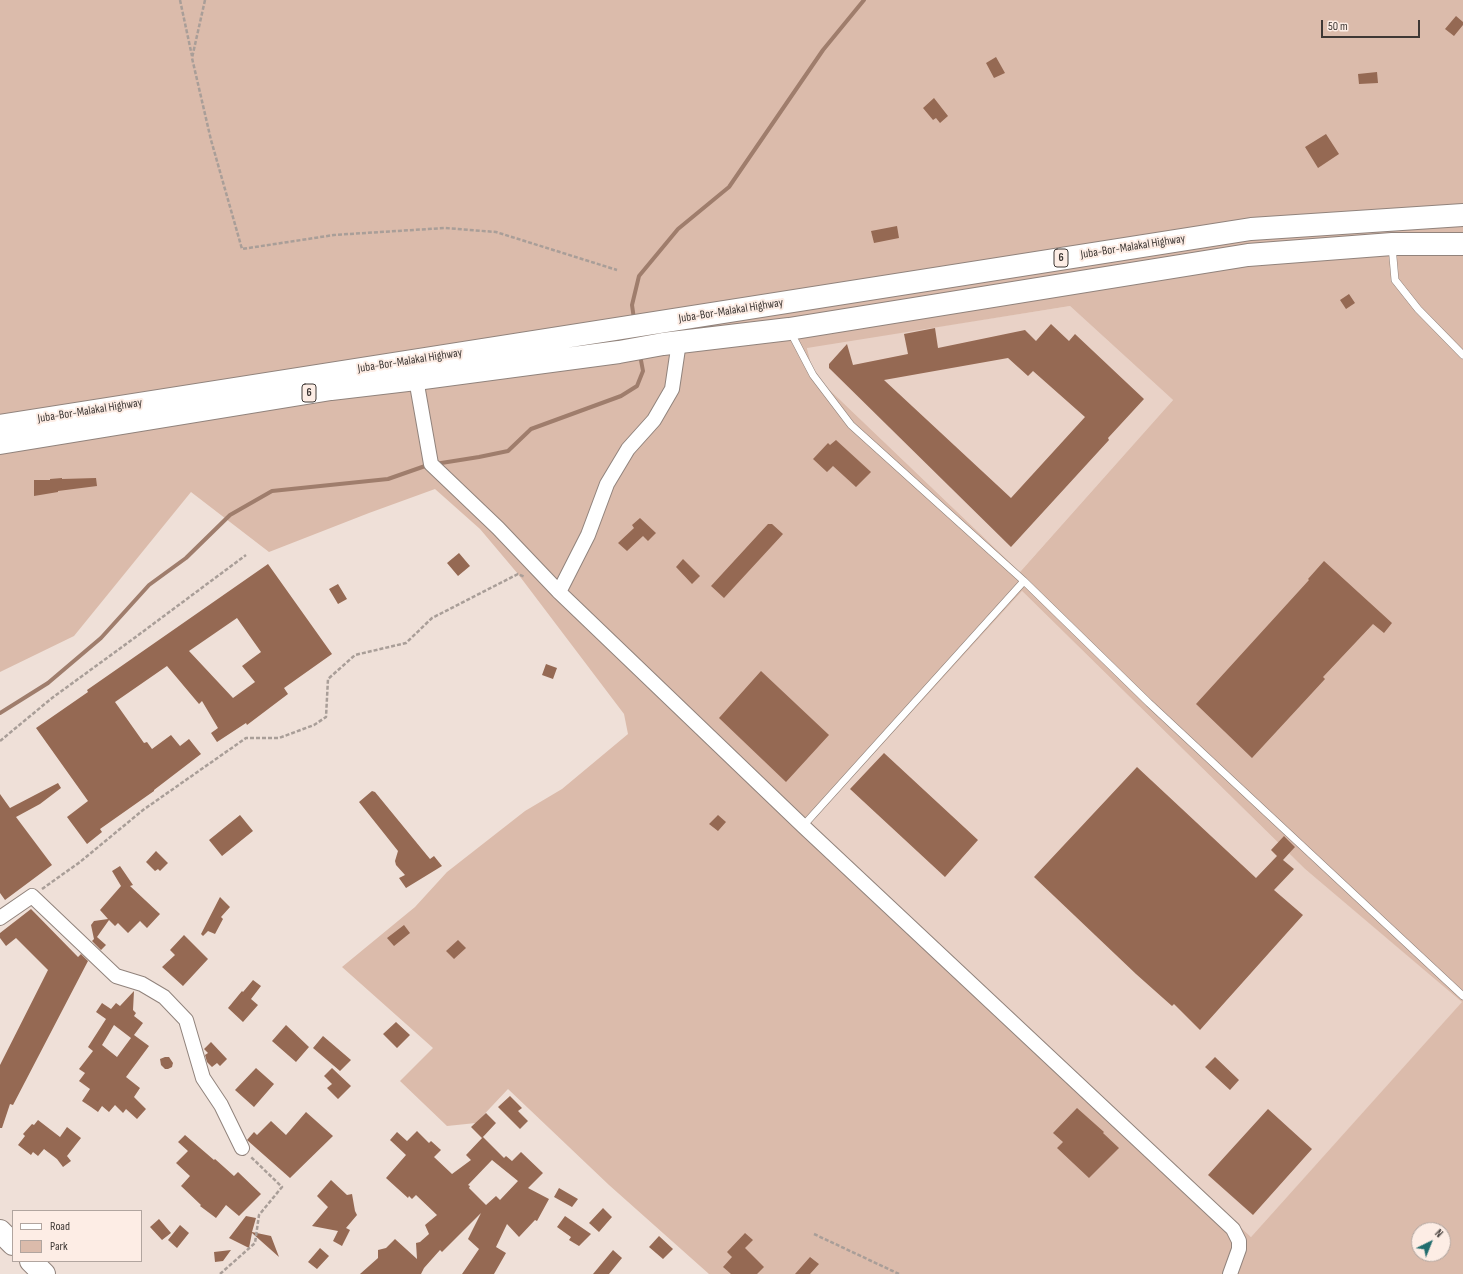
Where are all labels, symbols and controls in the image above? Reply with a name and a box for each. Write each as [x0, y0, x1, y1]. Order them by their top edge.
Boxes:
scale bar [1323, 12, 1422, 38]
text: 50 m [1328, 19, 1348, 34]
street label: Juba-Bor-Malakal Highway [1080, 232, 1186, 262]
road number: 6 [1054, 249, 1068, 267]
street label: Juba-Bor-Malakal Highway [678, 296, 784, 326]
street label: Juba-Bor-Malakal Highway [357, 346, 463, 376]
road number: 6 [302, 384, 316, 402]
street label: Juba-Bor-Malakal Highway [37, 396, 143, 426]
legend [12, 1210, 142, 1262]
text: Road [50, 1219, 70, 1234]
north arrow [1411, 1222, 1451, 1262]
text: N [1432, 1227, 1445, 1240]
text: Park [50, 1239, 68, 1254]

